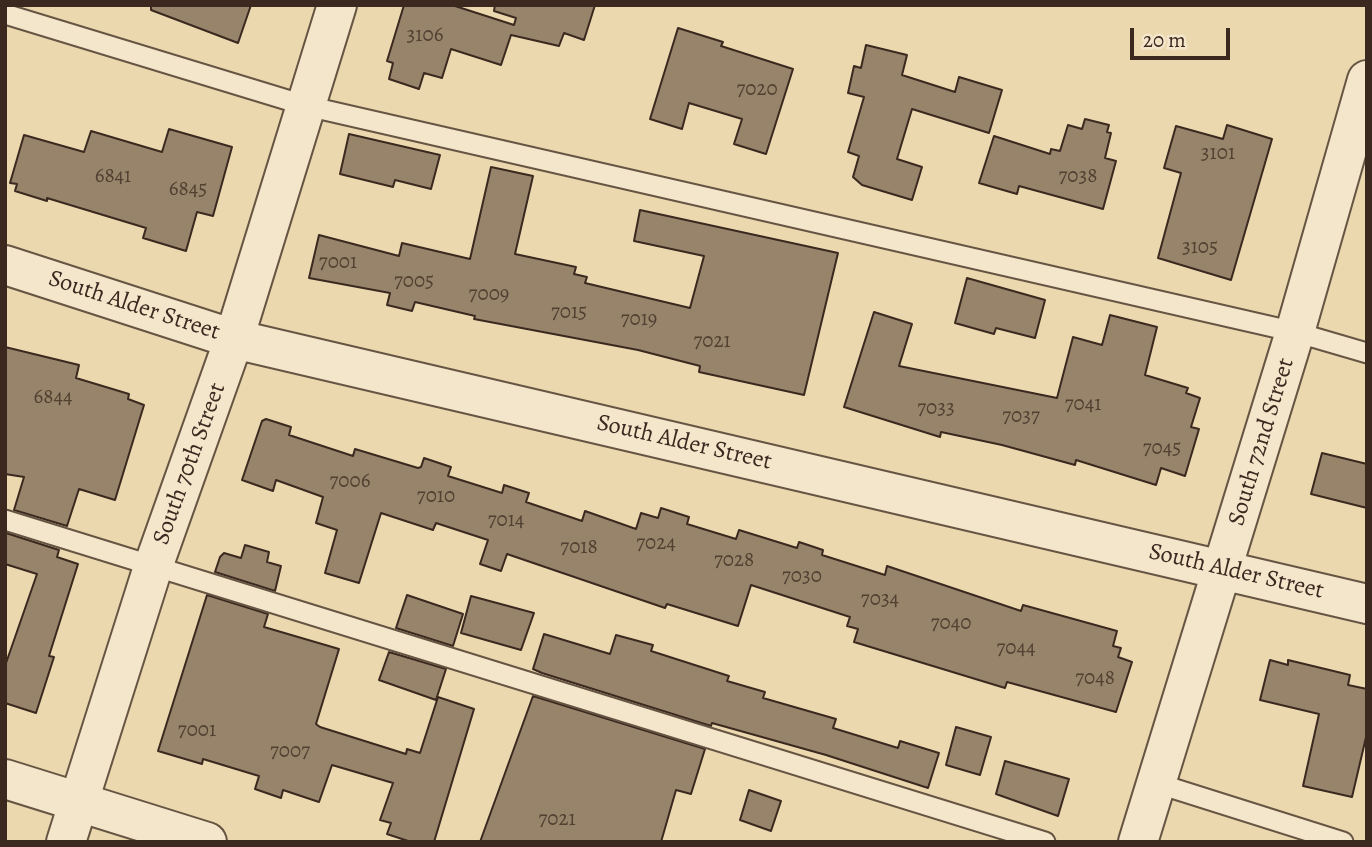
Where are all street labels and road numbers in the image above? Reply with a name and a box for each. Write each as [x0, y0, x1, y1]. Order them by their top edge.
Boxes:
street label: South Alder Street [45, 265, 223, 347]
street label: South 72nd Street [1223, 355, 1301, 529]
street label: South 70th Street [147, 379, 233, 549]
street label: South Alder Street [594, 409, 774, 477]
street label: South Alder Street [1146, 538, 1326, 606]

